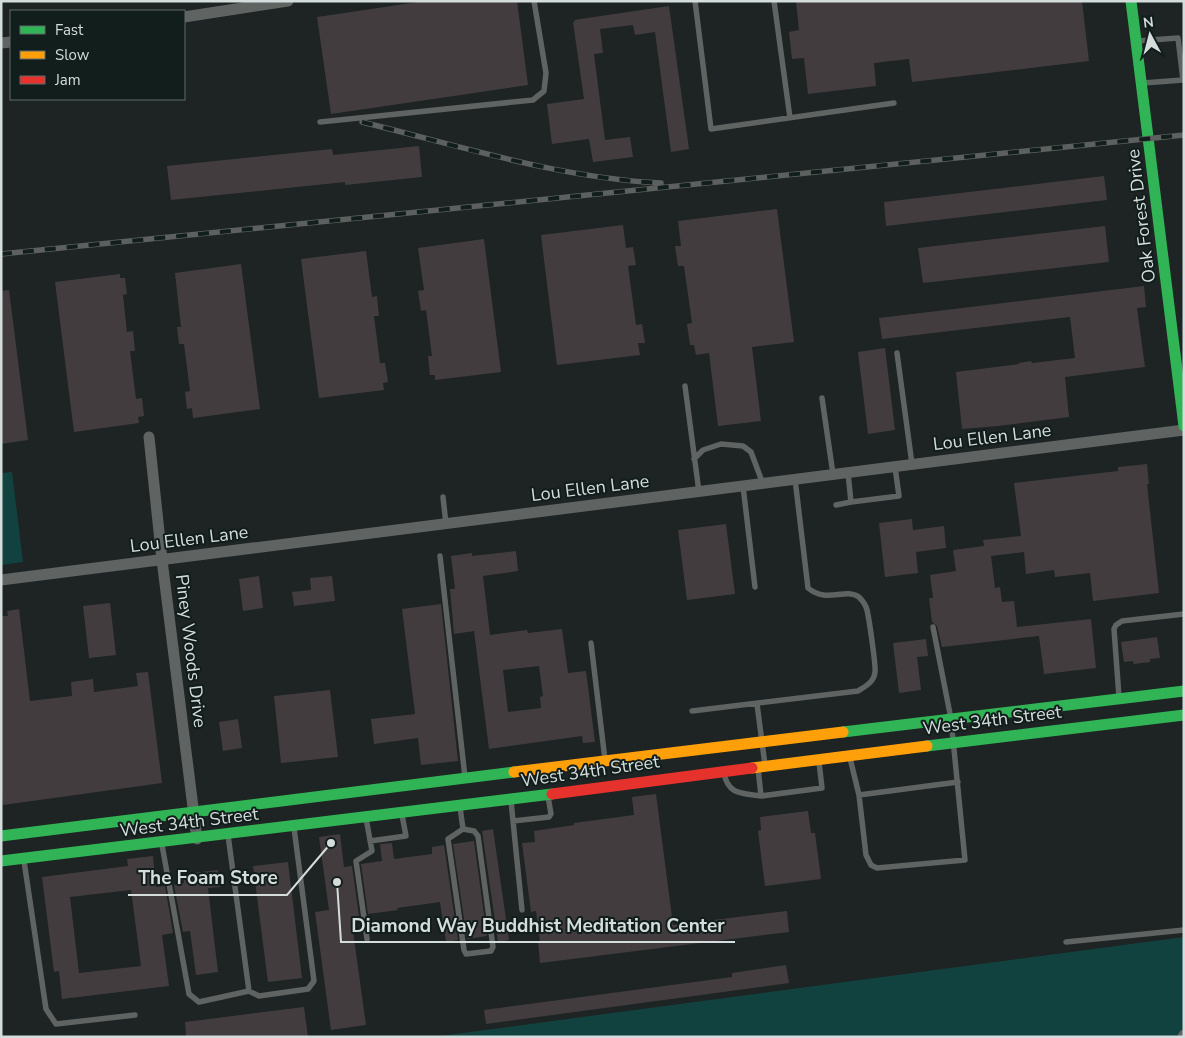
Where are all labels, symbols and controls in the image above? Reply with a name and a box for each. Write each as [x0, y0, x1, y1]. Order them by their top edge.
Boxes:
legend [10, 10, 185, 100]
north arrow [1125, 10, 1175, 60]
text: N [1142, 13, 1155, 33]
text: Fast [55, 20, 84, 40]
text: Slow [55, 45, 90, 65]
text: Jam [54, 70, 81, 90]
street label: Oak Forest Drive [1121, 148, 1161, 284]
street label: Lou Ellen Lane [931, 418, 1053, 456]
street label: Lou Ellen Lane [529, 469, 651, 507]
street label: Lou Ellen Lane [128, 520, 250, 558]
street label: Piney Woods Drive [170, 573, 212, 729]
street label: West 34th Street [921, 699, 1063, 740]
street label: West 34th Street [519, 749, 662, 793]
street label: West 34th Street [118, 801, 260, 842]
callout: The Foam Store [128, 861, 287, 895]
text: The Foam Store [138, 865, 278, 891]
callout: Diamond Way Buddhist Meditation Center [341, 908, 735, 942]
text: Diamond Way Buddhist Meditation Center [351, 913, 725, 939]

